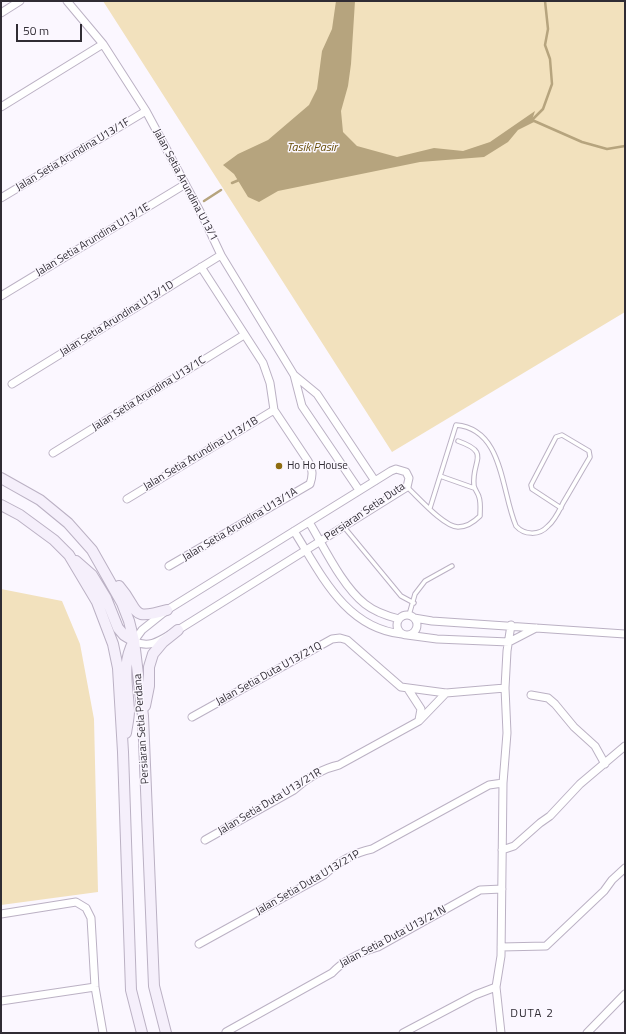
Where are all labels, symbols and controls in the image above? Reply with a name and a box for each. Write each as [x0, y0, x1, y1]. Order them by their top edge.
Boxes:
scale bar [18, 16, 84, 42]
text: 50 m [23, 21, 49, 40]
street label: Jalan Setia Arundina U13/1F [14, 116, 132, 194]
street label: Jalan Setia Arundina U13/1 [150, 127, 220, 243]
water label: Tasik Pasir [287, 141, 337, 155]
street label: Jalan Setia Arundina U13/1E [33, 201, 153, 279]
street label: Jalan Setia Arundina U13/1D [57, 278, 177, 360]
street label: Jalan Setia Arundina U13/1C [90, 354, 208, 434]
street label: Jalan Setia Arundina U13/1B [141, 414, 261, 494]
place label: Ho Ho House [287, 459, 348, 473]
marker: Ho Ho House [274, 461, 284, 471]
street label: Persiaran Setia Duta [322, 480, 408, 544]
street label: Jalan Setia Arundina U13/1A [180, 485, 300, 565]
street label: Jalan Setia Duta U13/21Q [214, 639, 324, 709]
street label: Persiaran Setia Perdana [132, 673, 152, 785]
street label: Jalan Setia Duta U13/21R [216, 766, 324, 838]
street label: Jalan Setia Duta U13/21P [253, 848, 363, 918]
street label: Jalan Setia Duta U13/21N [337, 903, 449, 971]
district label: DUTA 2 [510, 1007, 554, 1021]

